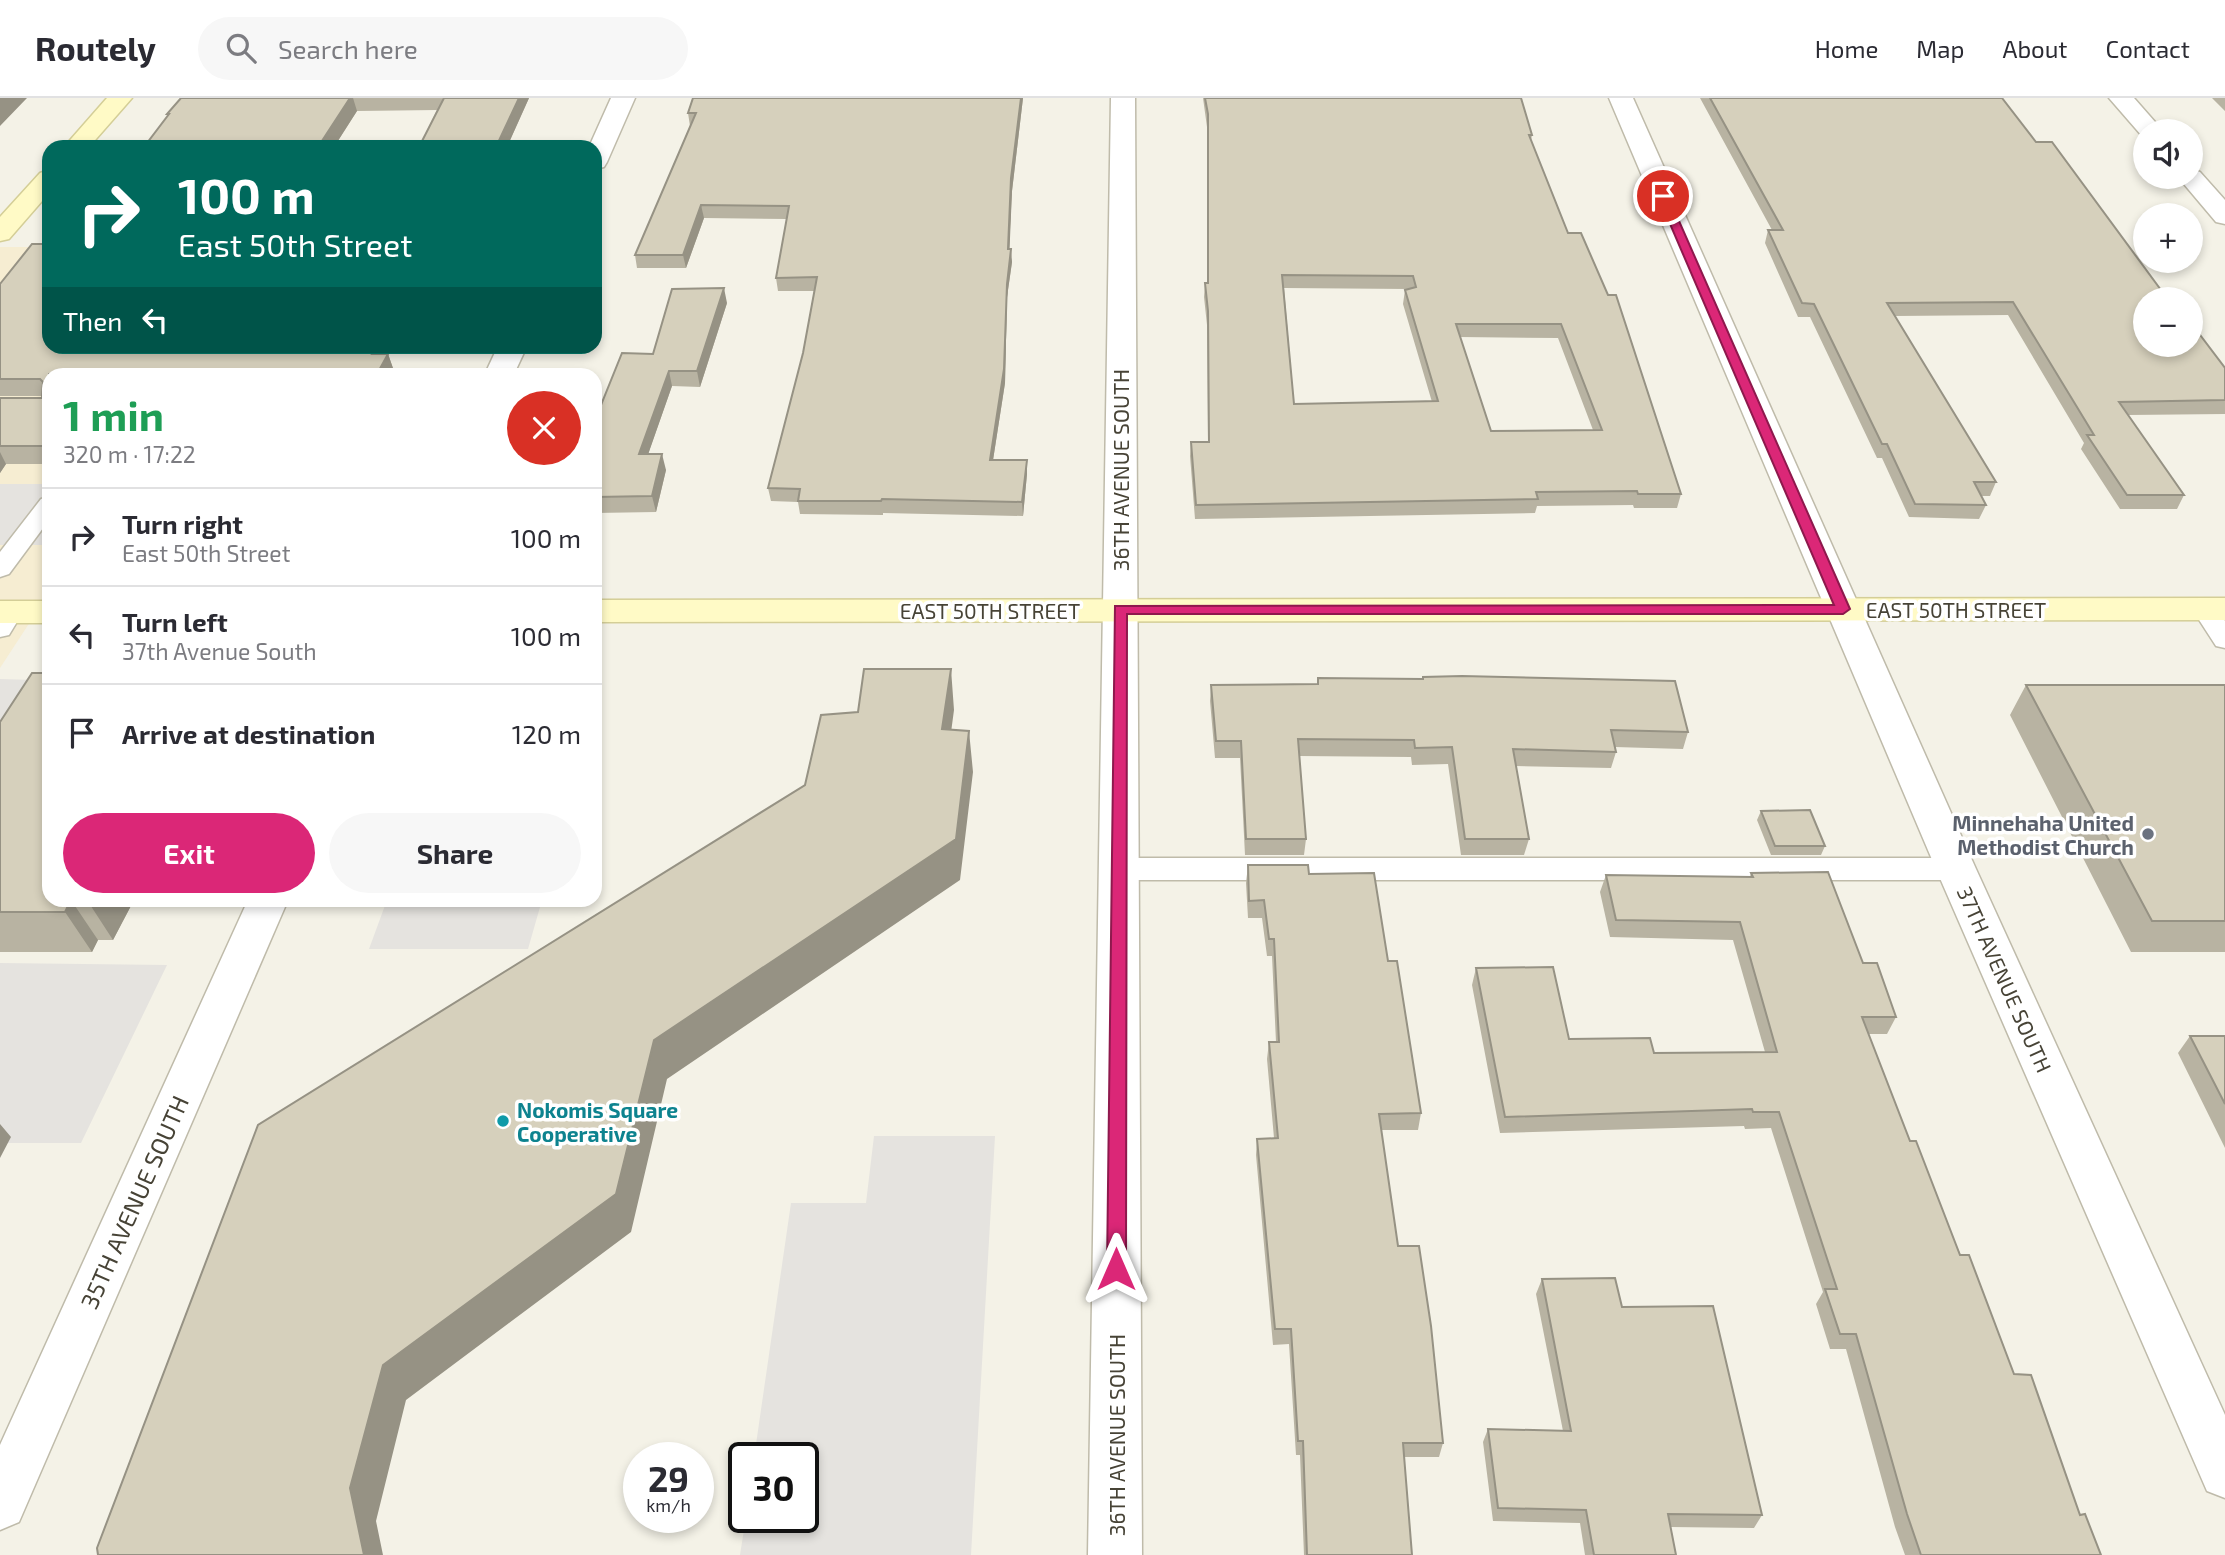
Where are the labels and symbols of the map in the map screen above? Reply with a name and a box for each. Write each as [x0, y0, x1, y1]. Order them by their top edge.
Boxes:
pin [1633, 166, 1693, 226]
street label: 36TH AVENUE SOUTH [1108, 369, 1133, 571]
street label: EAST 50TH STREET [1866, 597, 2046, 622]
street label: EAST 50TH STREET [900, 598, 1080, 623]
place label: Minnehaha United Methodist Church [1952, 810, 2134, 859]
marker: Minnehaha United Methodist Church [2140, 826, 2156, 842]
street label: 37TH AVENUE SOUTH [1953, 882, 2057, 1076]
street label: 35TH AVENUE SOUTH [74, 1091, 194, 1313]
place label: Nokomis Square Cooperative [517, 1097, 678, 1146]
marker: Nokomis Square Cooperative [495, 1113, 511, 1129]
position arrow [1079, 1232, 1153, 1306]
street label: 36TH AVENUE SOUTH [1104, 1334, 1129, 1536]
speed limit sign: 30 [728, 1442, 819, 1533]

